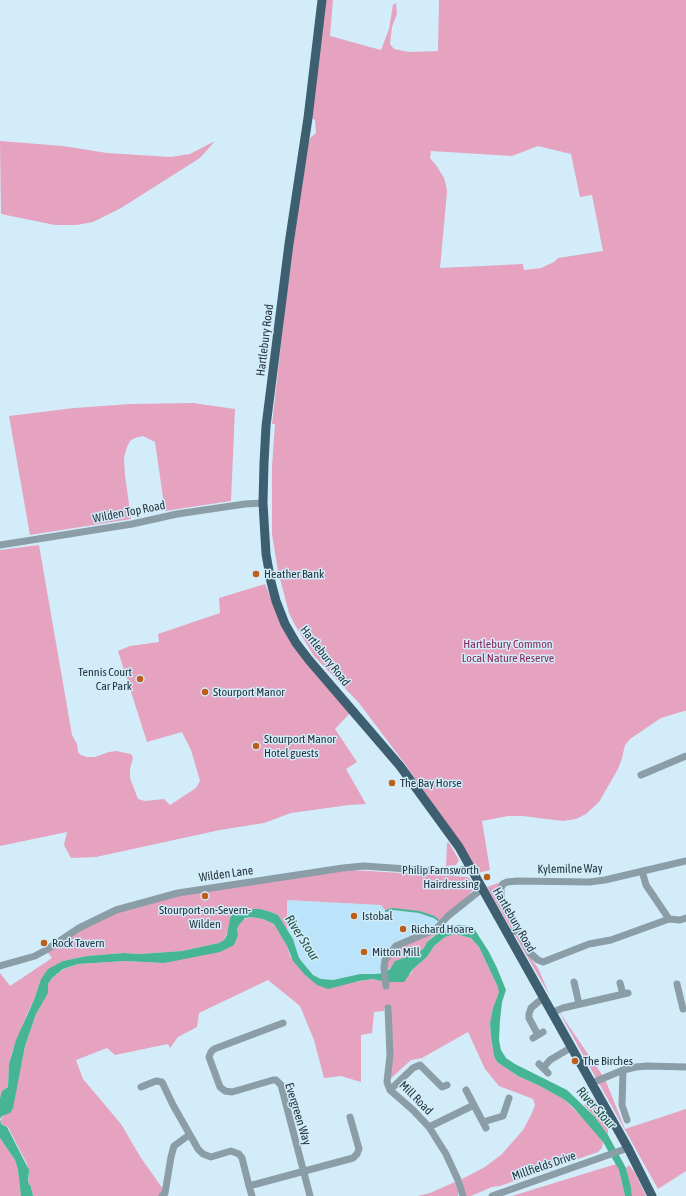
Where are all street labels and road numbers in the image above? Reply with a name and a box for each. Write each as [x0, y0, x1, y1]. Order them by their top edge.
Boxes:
street label: Hartlebury Road [253, 303, 277, 377]
street label: Wilden Top Road [92, 498, 166, 526]
street label: Hartlebury Road [297, 623, 353, 689]
street label: Kylemilne Way [537, 861, 603, 877]
street label: Wilden Lane [198, 863, 254, 885]
street label: Hartlebury Road [490, 885, 538, 955]
street label: Mill Road [396, 1078, 436, 1118]
street label: Evergreen Way [282, 1081, 314, 1147]
street label: Millfields Drive [510, 1148, 578, 1184]

